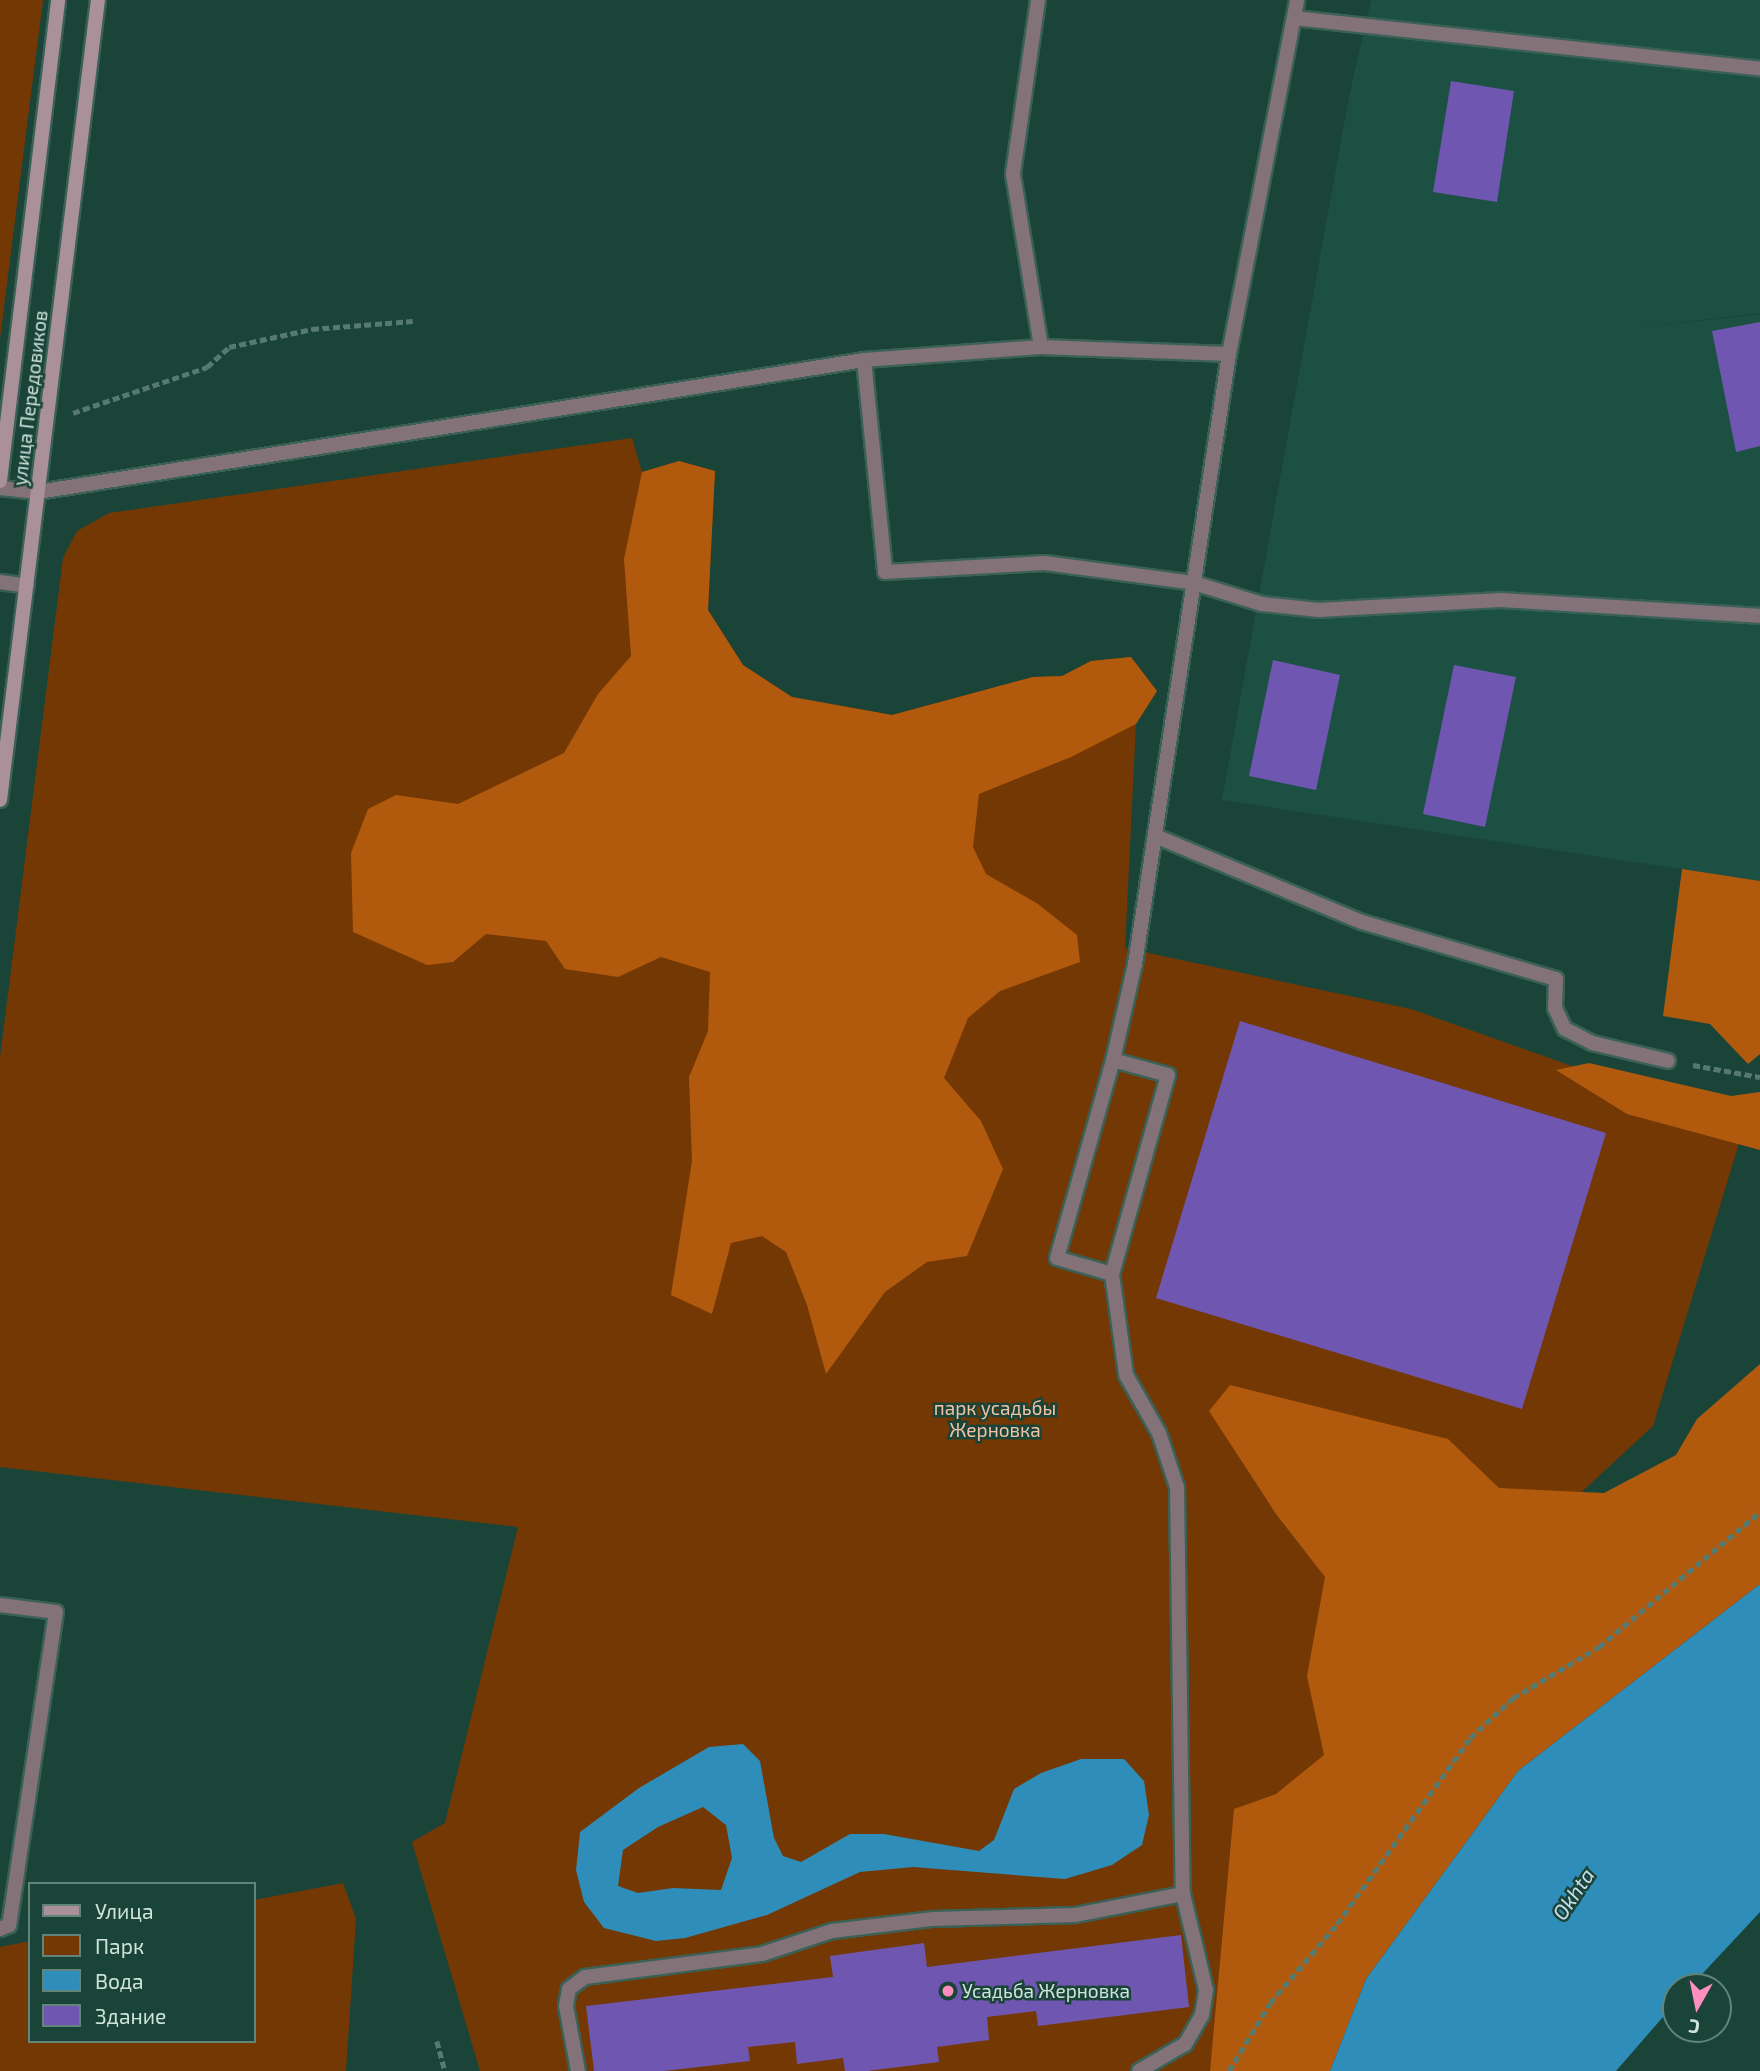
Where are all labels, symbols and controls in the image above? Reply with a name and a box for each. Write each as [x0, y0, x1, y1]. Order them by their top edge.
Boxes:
street label: улица Передовиков [8, 309, 52, 487]
park label: парк усадьбы Жерновка [934, 1397, 1056, 1441]
water label: Okhta [1547, 1863, 1599, 1925]
legend [28, 1882, 256, 2043]
text: Улица [95, 1898, 154, 1923]
text: Парк [95, 1933, 144, 1958]
text: Вода [95, 1968, 144, 1993]
north arrow [1662, 1973, 1732, 2043]
place label: Усадьба Жерновка [962, 1980, 1130, 2002]
marker: Усадьба Жерновка [940, 1983, 956, 1999]
text: Здание [95, 2003, 166, 2028]
text: С [1687, 2015, 1701, 2039]

